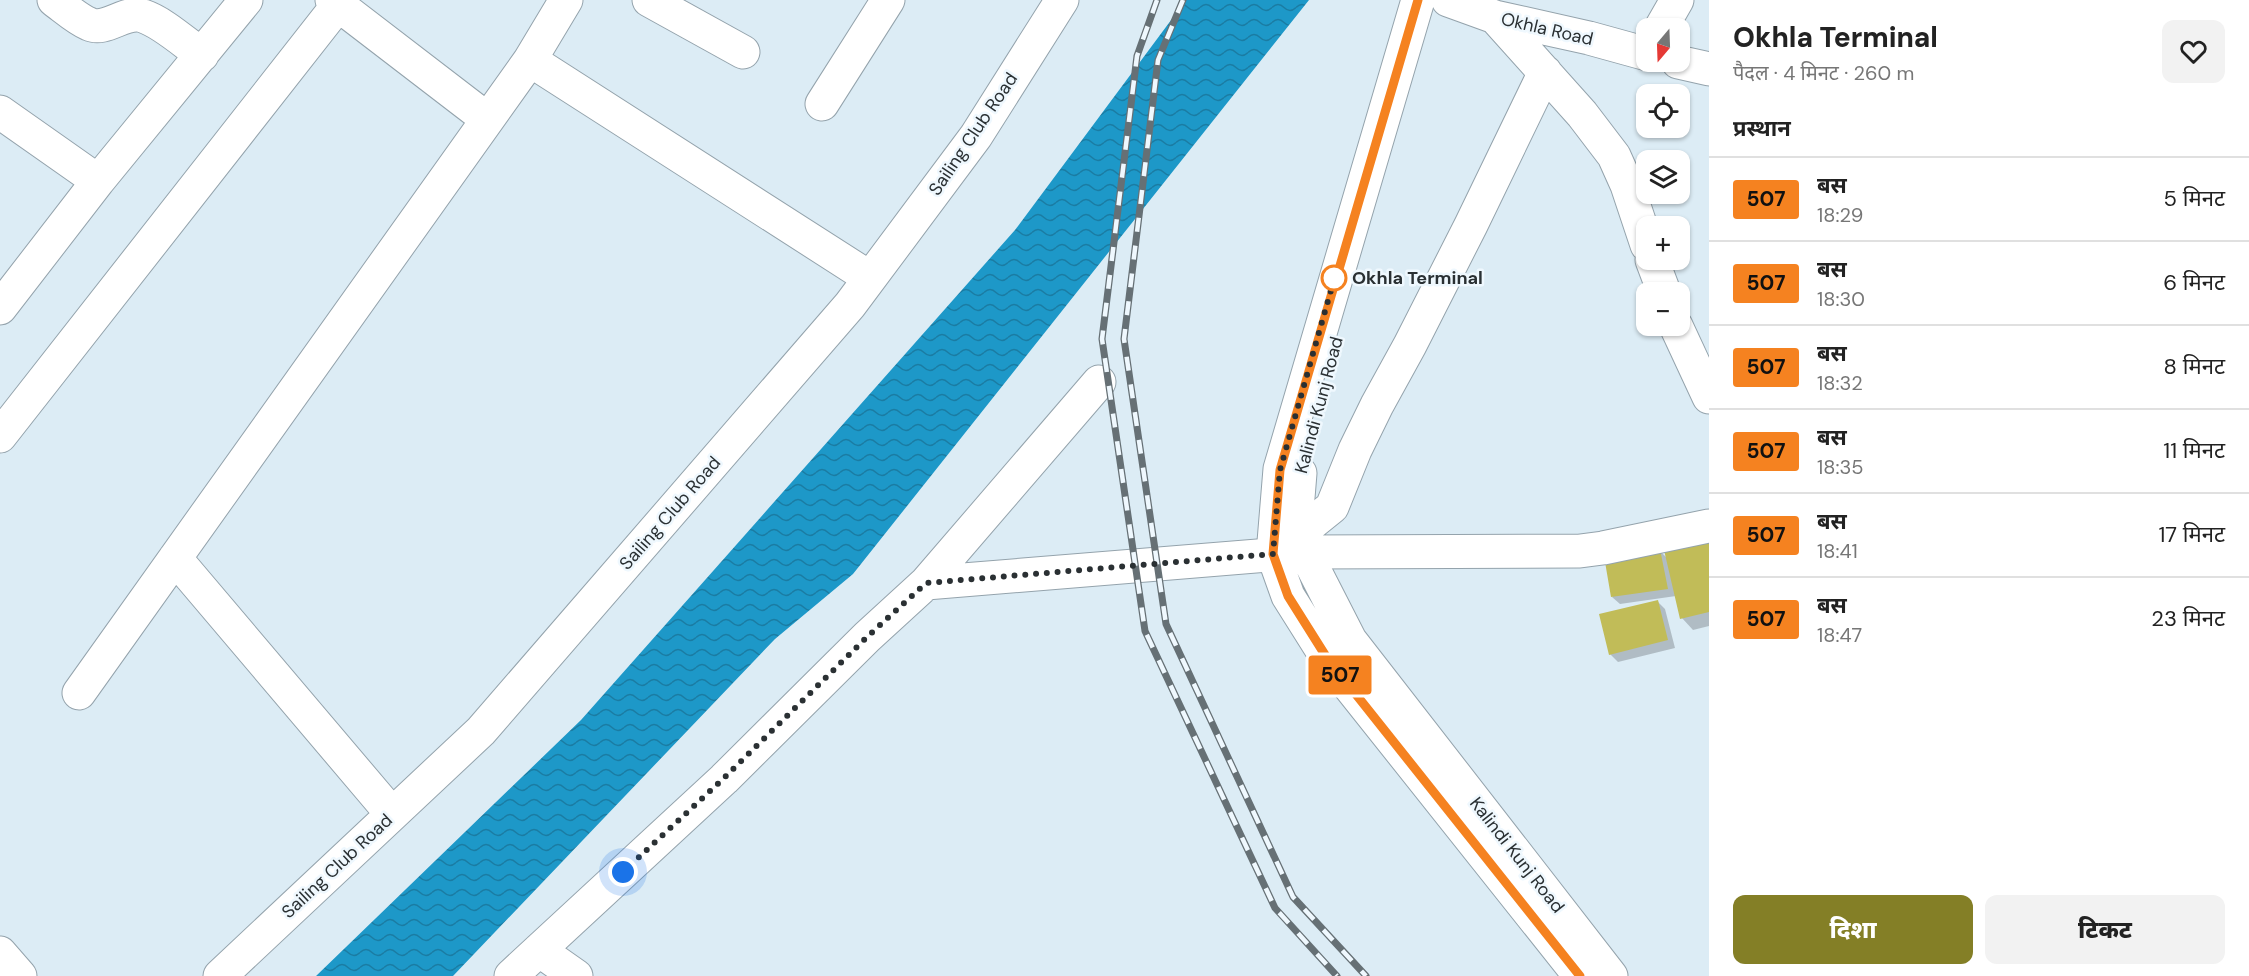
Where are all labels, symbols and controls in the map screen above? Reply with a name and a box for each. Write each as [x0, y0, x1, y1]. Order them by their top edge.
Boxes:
street label: Okhla Road [1499, 7, 1595, 51]
north arrow [1636, 18, 1690, 72]
map controls [1636, 18, 1690, 336]
text: Okhla Terminal [1733, 19, 1938, 56]
button: heart [2162, 20, 2225, 83]
text: पैदल · 4 मिनट · 260 m [1733, 60, 1914, 86]
street label: Sailing Club Road [923, 68, 1023, 200]
button: locate [1636, 84, 1690, 138]
text: प्रस्थान [1733, 114, 1791, 143]
button: layers [1636, 150, 1690, 204]
text: बस [1817, 171, 1847, 200]
text: 5 मिनट [2164, 184, 2225, 213]
text: 507 [1746, 185, 1786, 213]
text: 18:29 [1817, 202, 1863, 228]
button: + [1636, 216, 1690, 270]
text: बस [1817, 255, 1847, 284]
marker: Okhla Terminal [1321, 265, 1347, 291]
place label: Okhla Terminal [1352, 266, 1483, 290]
text: 6 मिनट [2163, 268, 2225, 297]
text: 507 [1746, 269, 1786, 297]
button: − [1636, 282, 1690, 336]
text: 18:30 [1817, 286, 1865, 312]
street label: Kalindi Kunj Road [1289, 334, 1349, 476]
text: बस [1817, 339, 1847, 368]
text: 8 मिनट [2164, 352, 2225, 381]
text: 507 [1746, 353, 1786, 381]
text: 18:32 [1817, 370, 1863, 396]
text: बस [1817, 423, 1847, 452]
text: 11 मिनट [2163, 436, 2225, 465]
text: 507 [1746, 437, 1786, 465]
street label: Sailing Club Road [614, 451, 726, 575]
text: 18:35 [1817, 454, 1863, 480]
text: बस [1817, 507, 1847, 536]
text: 17 मिनट [2158, 520, 2225, 549]
text: 507 [1746, 521, 1786, 549]
text: 18:41 [1817, 538, 1858, 564]
text: बस [1817, 591, 1847, 620]
text: 23 मिनट [2151, 604, 2225, 633]
text: 507 [1746, 605, 1786, 633]
text: 18:47 [1817, 622, 1862, 648]
line badge: 507 [1306, 656, 1374, 694]
text: 507 [1320, 661, 1360, 689]
street label: Kalindi Kunj Road [1464, 792, 1570, 918]
street label: Sailing Club Road [276, 808, 398, 924]
your location [608, 857, 638, 887]
button: दिशा [1733, 895, 1973, 964]
button: टिकट [1985, 895, 2225, 964]

